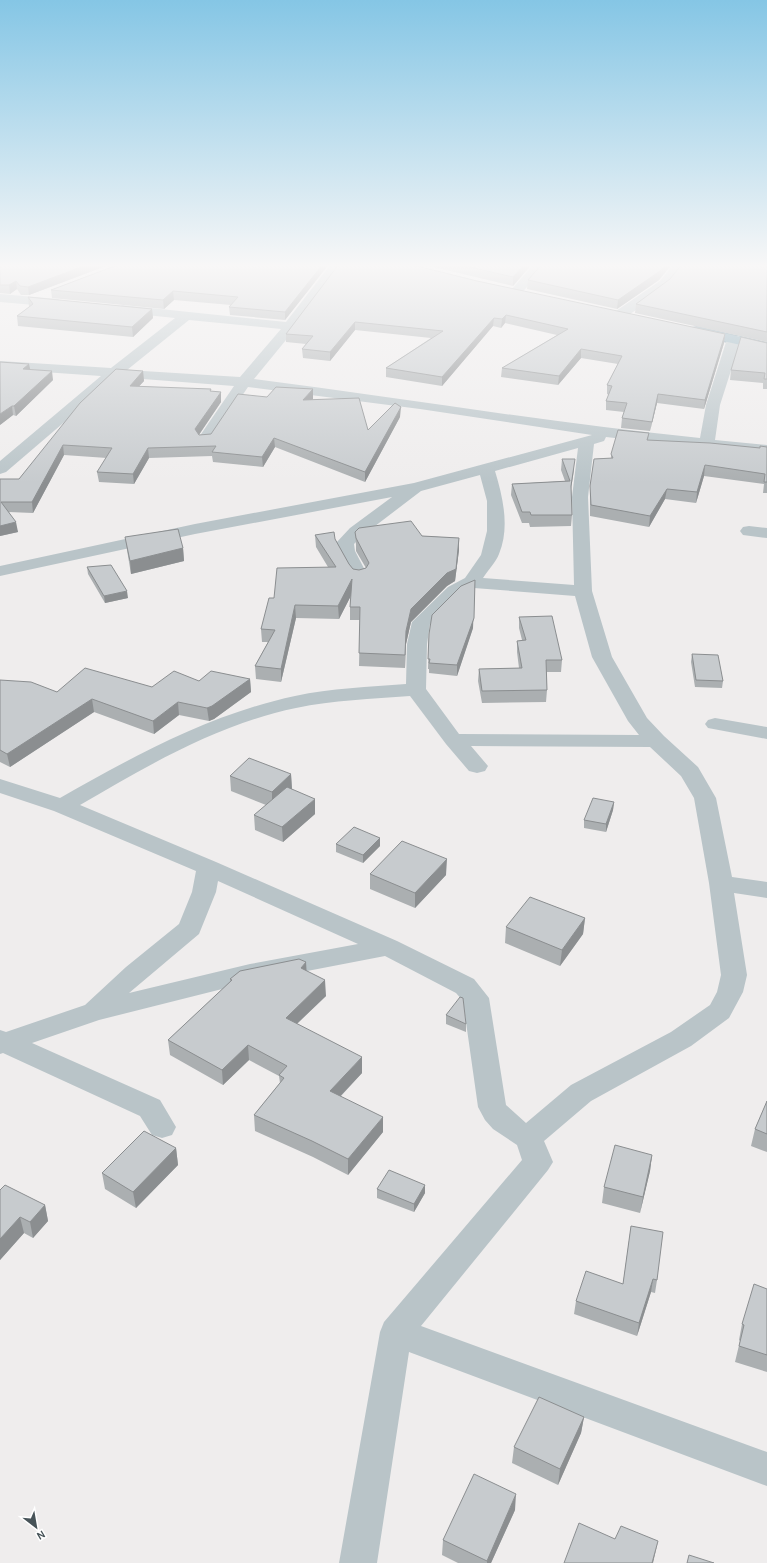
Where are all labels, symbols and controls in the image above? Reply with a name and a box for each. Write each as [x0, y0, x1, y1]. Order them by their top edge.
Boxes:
north arrow [16, 1507, 56, 1547]
text: N [34, 1528, 48, 1543]

